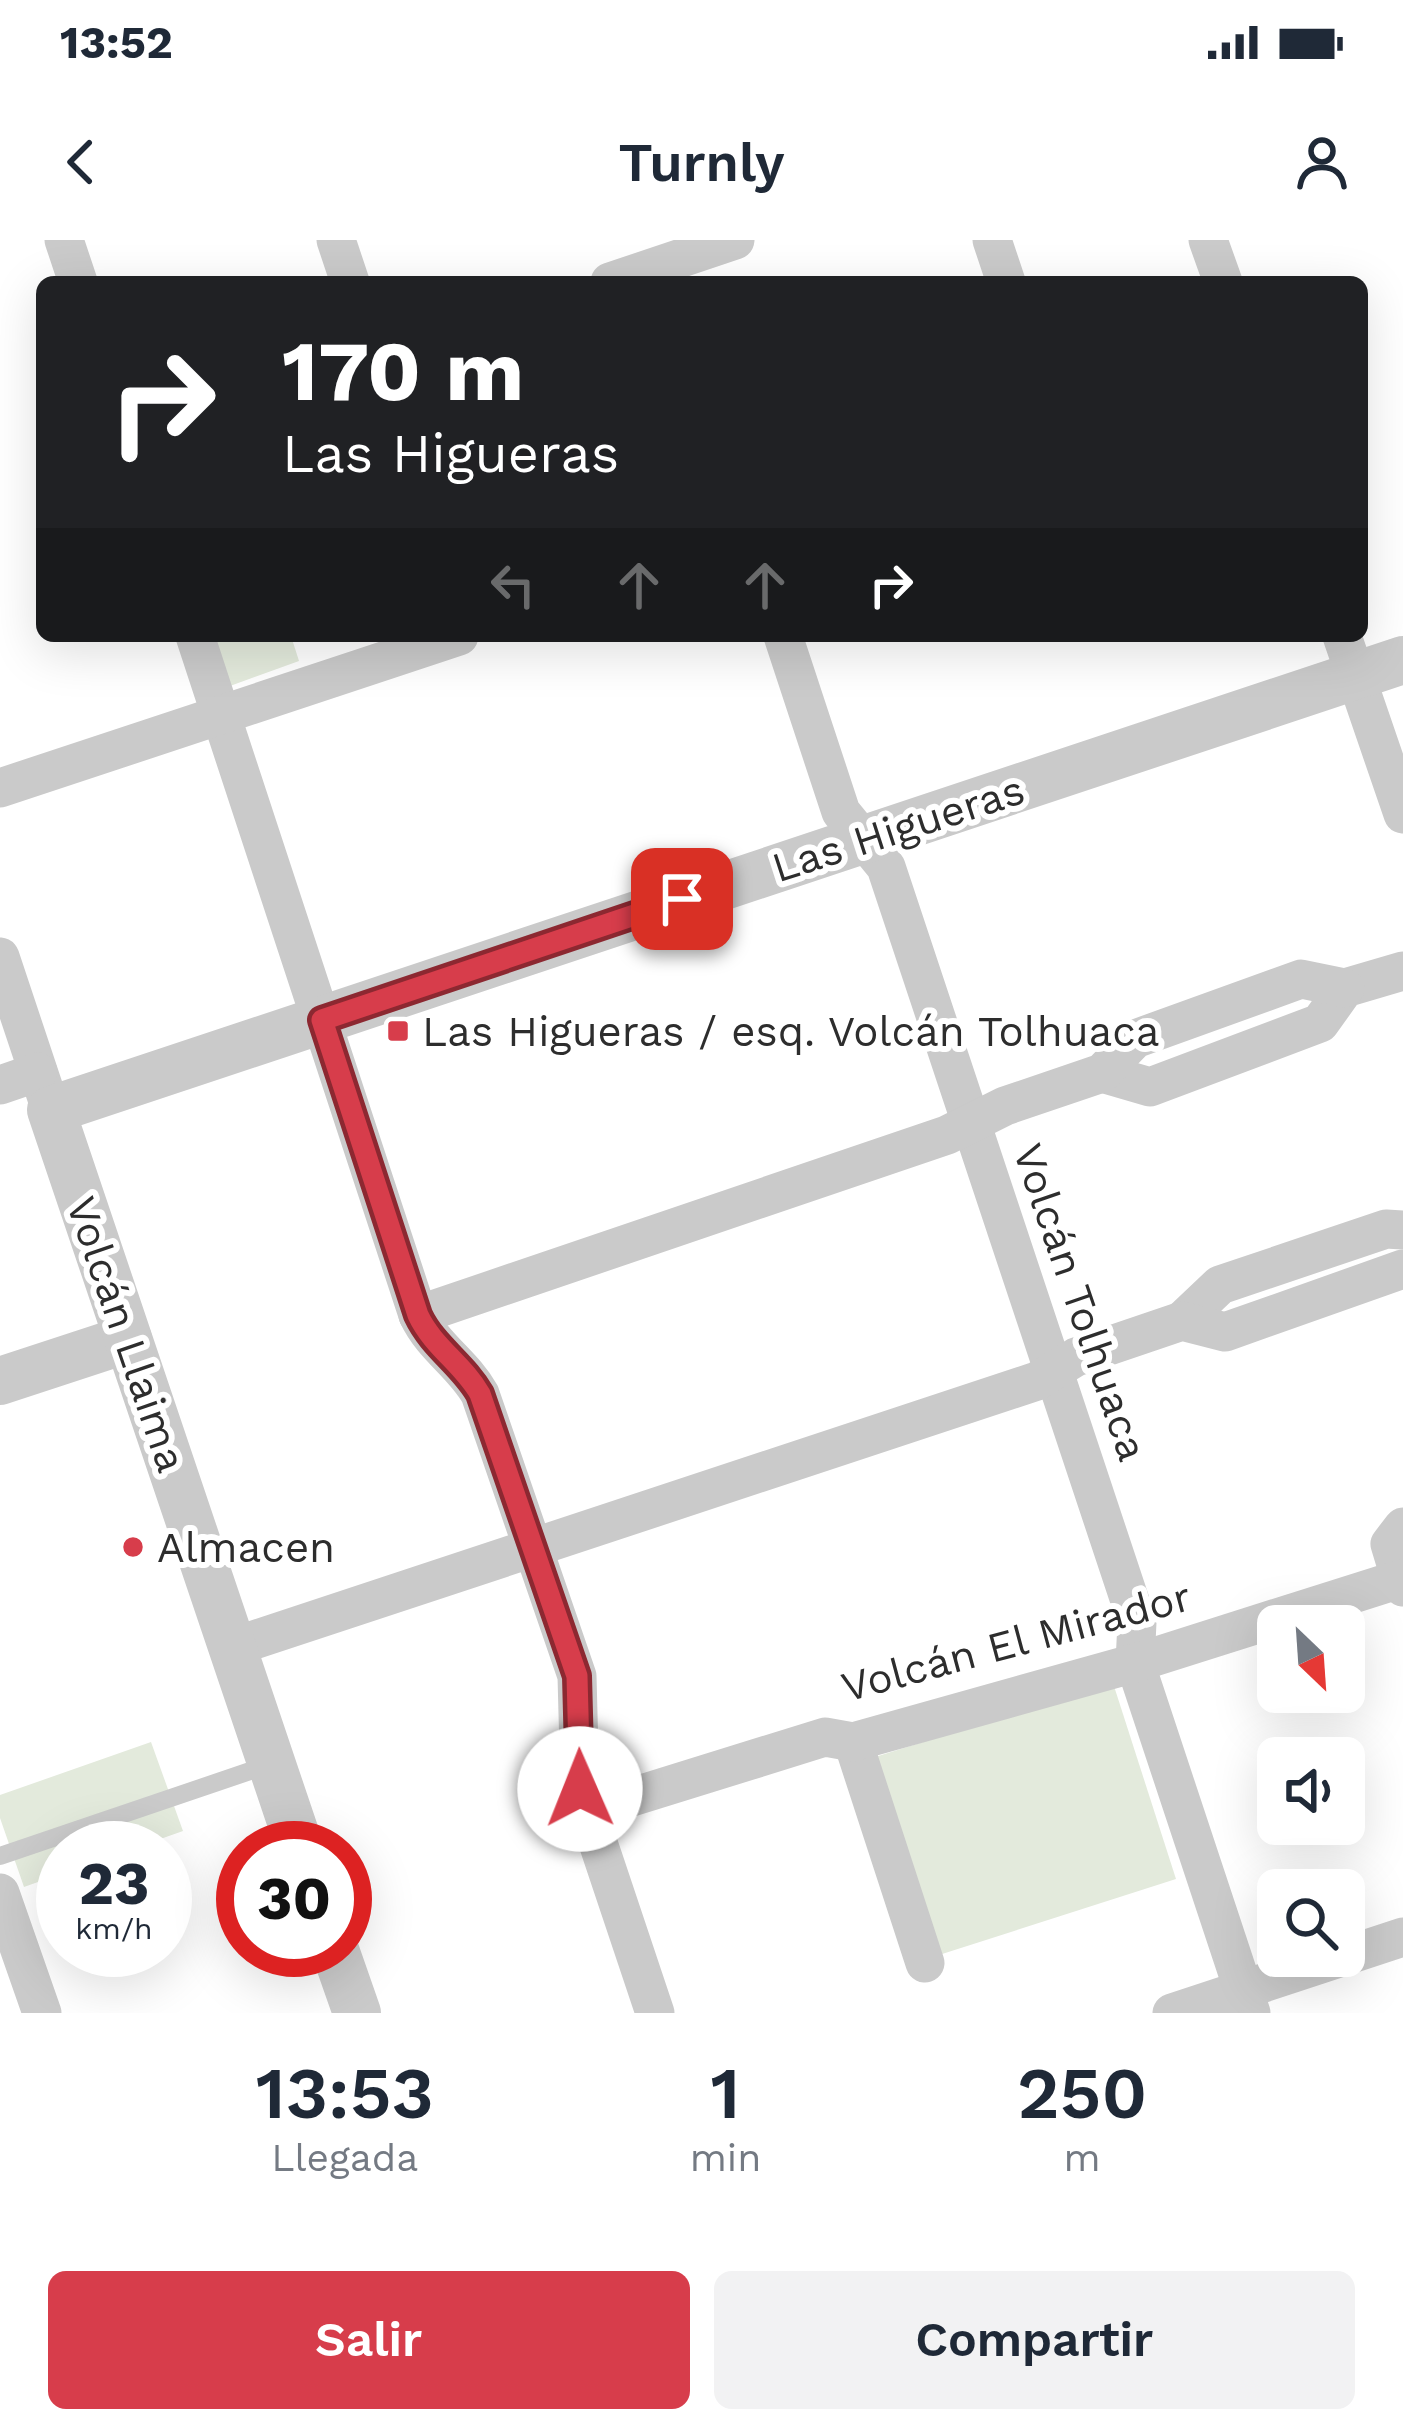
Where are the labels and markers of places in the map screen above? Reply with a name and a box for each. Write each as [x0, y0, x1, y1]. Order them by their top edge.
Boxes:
pin [631, 848, 733, 950]
place label: Las Higueras / esq. Volcán Tolhuaca [422, 1007, 1160, 1056]
marker: Las Higueras / esq. Volcán Tolhuaca [385, 1018, 411, 1044]
place label: Almacen [157, 1523, 335, 1572]
marker: Almacen [120, 1534, 146, 1560]

